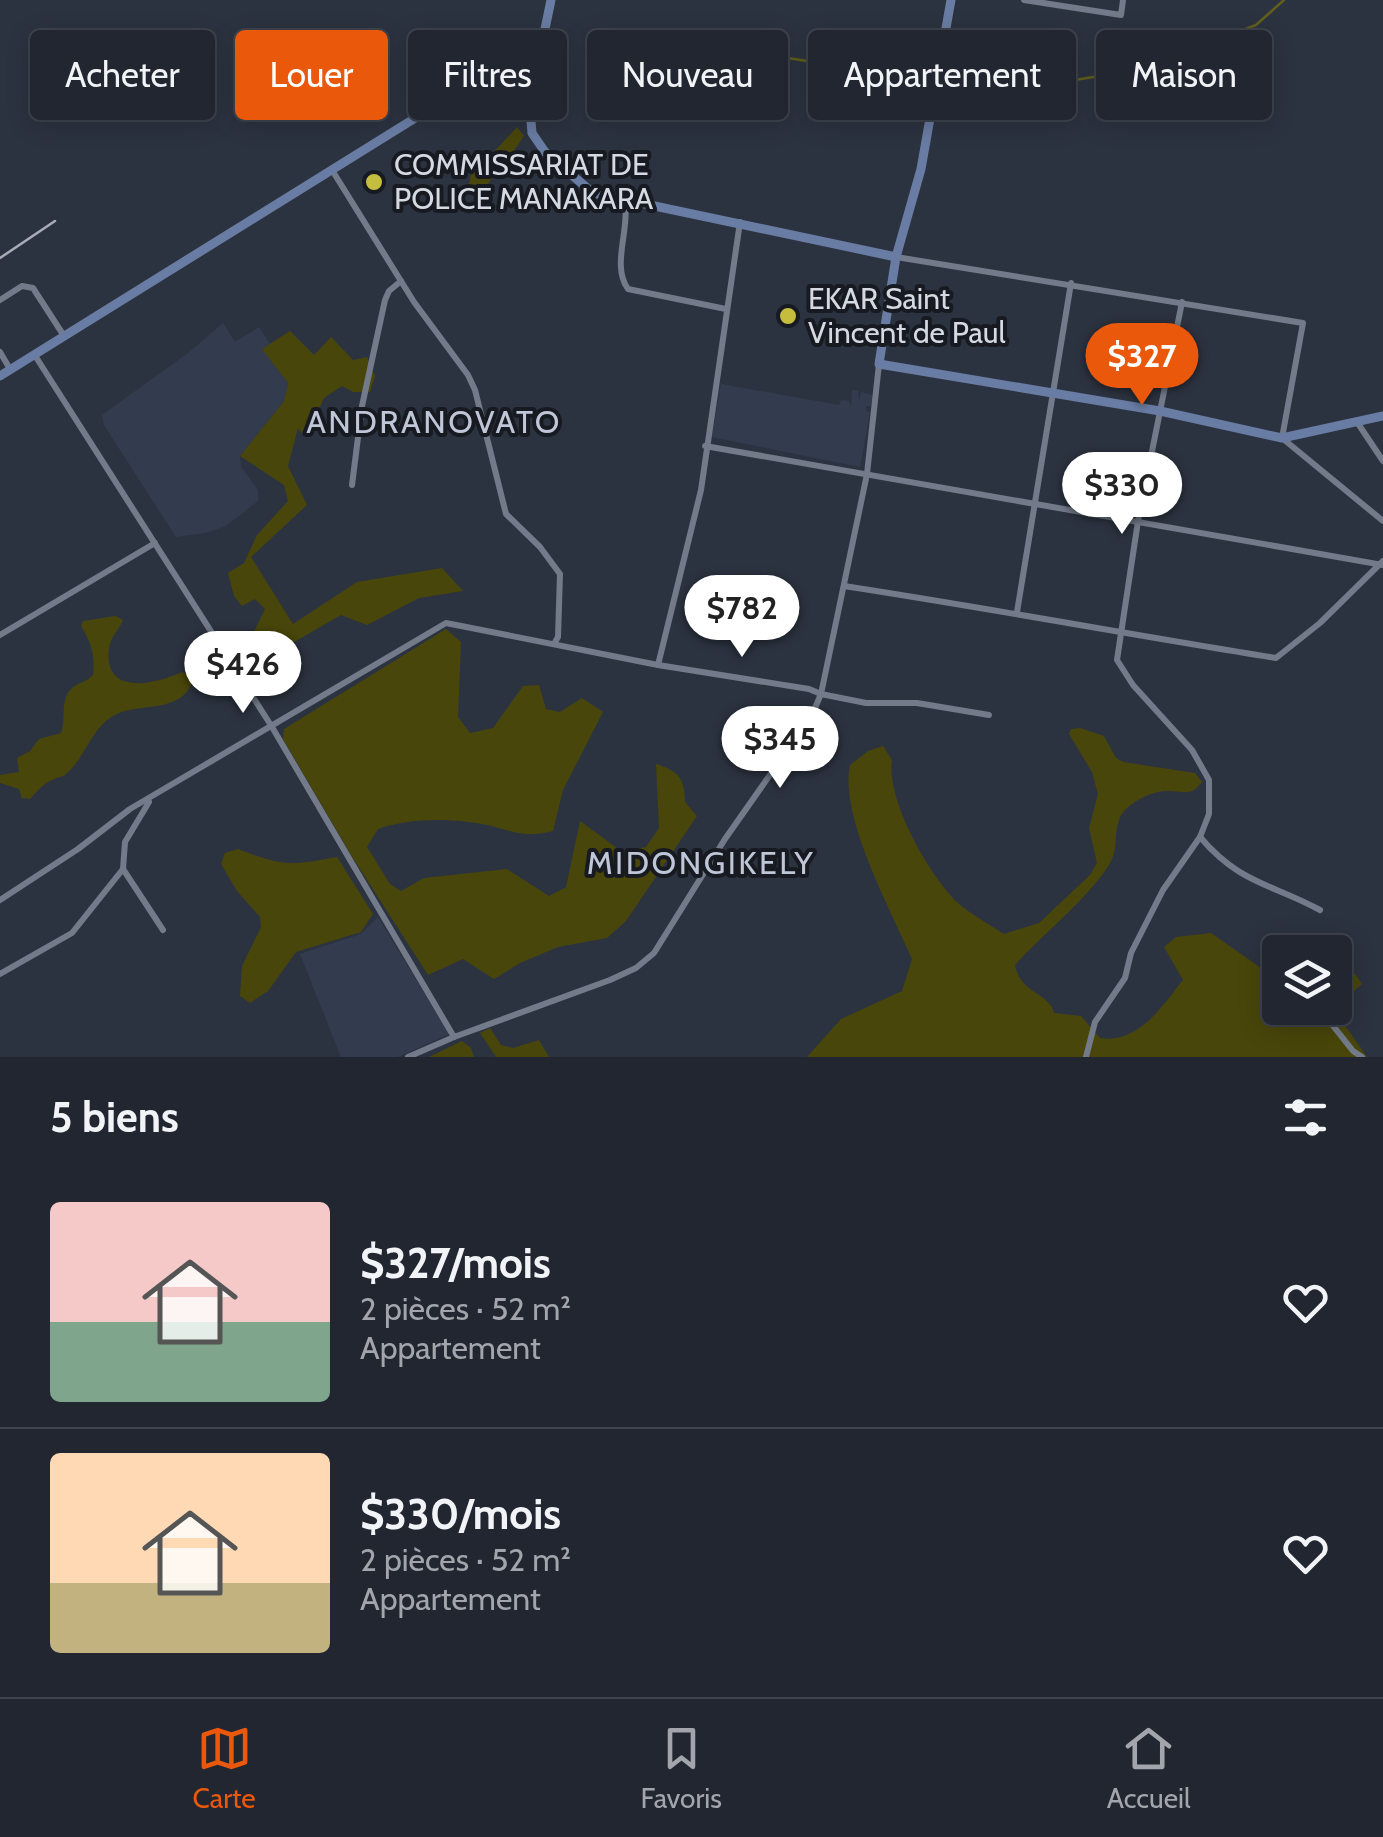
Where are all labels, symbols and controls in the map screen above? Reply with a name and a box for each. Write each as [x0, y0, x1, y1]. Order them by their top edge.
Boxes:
chip: Acheter [30, 30, 215, 120]
chip: Louer [235, 30, 388, 120]
chip: Filtres [408, 30, 567, 120]
chip: Nouveau [587, 30, 788, 120]
chip: Appartement [808, 30, 1076, 120]
chip: Maison [1096, 30, 1272, 120]
place label: COMMISSARIAT DE POLICE MANAKARA [394, 146, 654, 217]
marker: COMMISSARIAT DE POLICE MANAKARA [363, 171, 385, 193]
place label: EKAR Saint Vincent de Paul [808, 280, 1006, 351]
marker: EKAR Saint Vincent de Paul [777, 305, 799, 327]
pin: $327 [1083, 323, 1201, 408]
text: $327 [1107, 336, 1177, 375]
district label: ANDRANOVATO [306, 402, 562, 441]
pin: $330 [1063, 452, 1181, 537]
text: $330 [1084, 465, 1160, 504]
pin: $782 [683, 575, 801, 660]
text: $782 [706, 588, 778, 627]
pin: $426 [184, 631, 302, 716]
text: $426 [206, 644, 280, 683]
pin: $345 [721, 706, 839, 791]
text: $345 [744, 719, 816, 758]
district label: MIDONGIKELY [587, 843, 815, 882]
map controls [1262, 935, 1352, 1025]
button: layers [1262, 935, 1352, 1025]
icon: filters [1278, 1090, 1333, 1145]
text: 5 biens [50, 1091, 179, 1143]
text: $327/mois [360, 1237, 551, 1289]
icon: home [130, 1242, 250, 1362]
icon: heart [1278, 1275, 1333, 1330]
text: 2 pièces · 52 m² [360, 1289, 571, 1328]
text: Appartement [360, 1328, 541, 1367]
text: $330/mois [360, 1488, 561, 1540]
icon: home [130, 1493, 250, 1613]
icon: heart [1278, 1526, 1333, 1581]
text: 2 pièces · 52 m² [360, 1540, 571, 1579]
text: Appartement [360, 1579, 541, 1618]
tab: Carte [192, 1721, 256, 1815]
tab: Favoris [641, 1721, 722, 1815]
tab: Accueil [1107, 1721, 1191, 1815]

